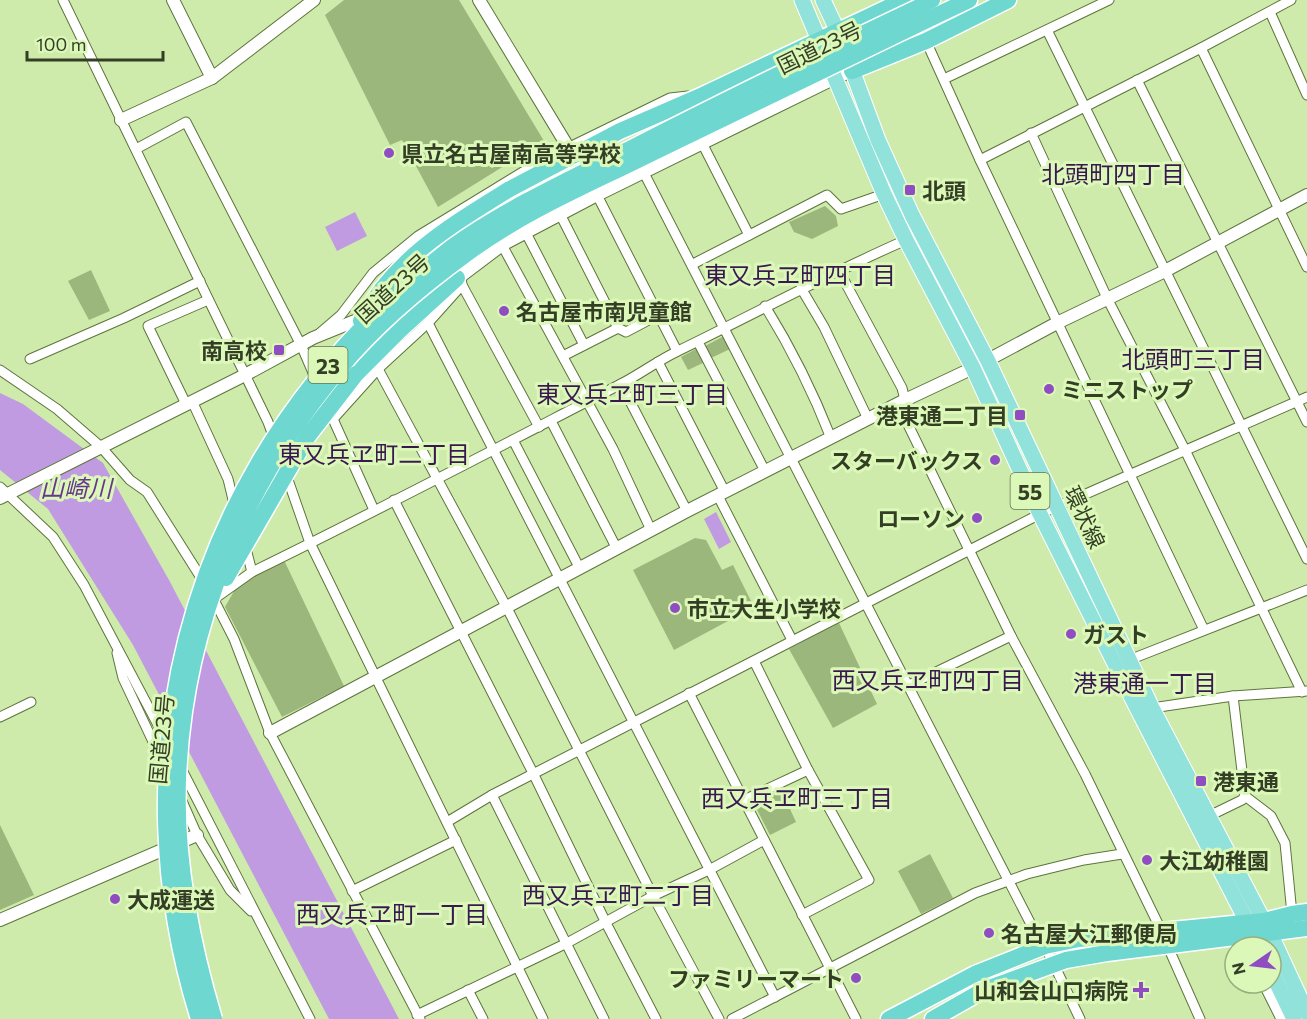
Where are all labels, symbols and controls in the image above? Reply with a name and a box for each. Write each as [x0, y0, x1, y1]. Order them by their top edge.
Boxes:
street label: 国道23号 [772, 15, 866, 79]
scale bar [27, 24, 164, 62]
text: 100 m [36, 33, 86, 55]
place label: 県立名古屋南高等学校 [401, 140, 621, 167]
marker: 県立名古屋南高等学校 [382, 146, 396, 160]
district label: 北頭町四丁目 [1041, 159, 1185, 188]
place label: 北頭 [922, 177, 966, 204]
marker: 北頭 [903, 183, 917, 197]
street label: 国道23号 [349, 248, 435, 328]
district label: 東又兵ヱ町四丁目 [704, 260, 896, 289]
place label: 名古屋市南児童館 [516, 298, 692, 325]
marker: 名古屋市南児童館 [497, 304, 511, 318]
place label: 南高校 [201, 337, 267, 364]
marker: 南高校 [272, 343, 286, 357]
district label: 北頭町三丁目 [1121, 344, 1265, 373]
road number: 23 [308, 347, 348, 383]
place label: ミニストップ [1061, 376, 1193, 403]
district label: 東又兵ヱ町三丁目 [536, 379, 728, 408]
marker: ミニストップ [1042, 382, 1056, 396]
place label: 港東通二丁目 [876, 402, 1008, 429]
marker: 港東通二丁目 [1013, 408, 1027, 422]
district label: 東又兵ヱ町二丁目 [278, 439, 470, 468]
place label: スターバックス [830, 447, 983, 474]
marker: スターバックス [988, 453, 1002, 467]
water label: 山崎川 [40, 473, 115, 502]
road number: 55 [1010, 473, 1050, 509]
street label: 環状線 [1059, 481, 1111, 553]
place label: ローソン [877, 505, 965, 532]
marker: ローソン [970, 511, 984, 525]
place label: 市立大生小学校 [687, 595, 841, 622]
marker: 市立大生小学校 [668, 601, 682, 615]
place label: ガスト [1083, 621, 1149, 648]
marker: ガスト [1064, 627, 1078, 641]
district label: 西又兵ヱ町四丁目 [832, 665, 1024, 694]
district label: 港東通一丁目 [1073, 668, 1217, 697]
street label: 国道23号 [144, 693, 178, 785]
place label: 港東通 [1213, 768, 1279, 795]
marker: 港東通 [1194, 774, 1208, 788]
district label: 西又兵ヱ町三丁目 [701, 783, 893, 812]
place label: 大江幼稚園 [1159, 847, 1269, 874]
marker: 大江幼稚園 [1140, 853, 1154, 867]
district label: 西又兵ヱ町二丁目 [522, 880, 714, 909]
place label: 大成運送 [127, 886, 215, 913]
marker: 大成運送 [108, 892, 122, 906]
district label: 西又兵ヱ町一丁目 [296, 899, 488, 928]
place label: 名古屋大江郵便局 [1001, 920, 1177, 947]
marker: 名古屋大江郵便局 [982, 926, 996, 940]
north arrow [1223, 935, 1283, 995]
text: N [1227, 961, 1249, 977]
place label: ファミリーマート [668, 965, 844, 992]
marker: ファミリーマート [849, 971, 863, 985]
place label: 山和会山口病院 [974, 977, 1128, 1004]
marker: 山和会山口病院 [1132, 981, 1150, 999]

